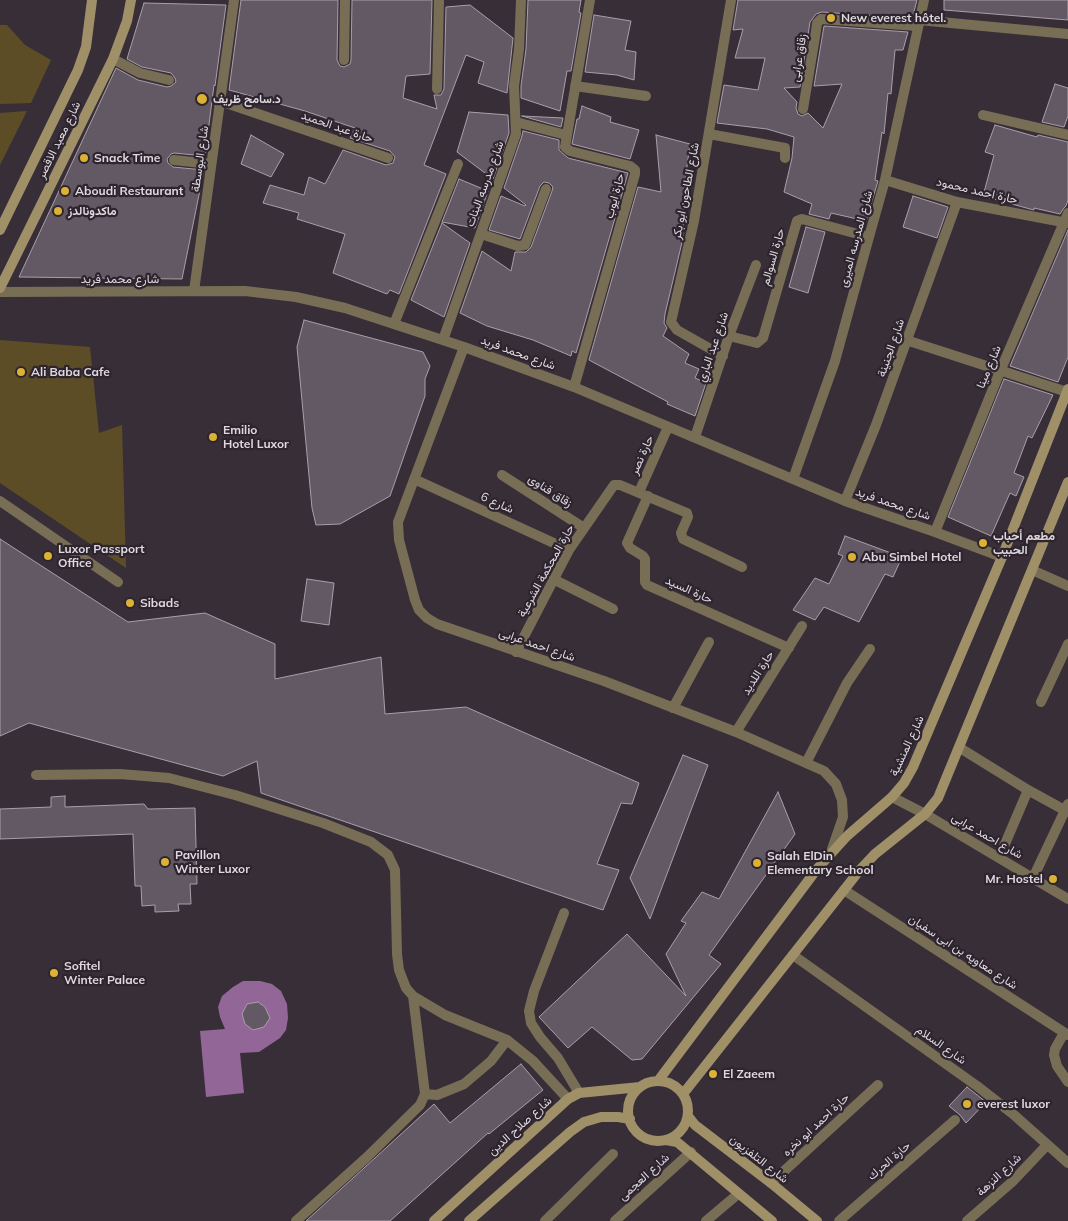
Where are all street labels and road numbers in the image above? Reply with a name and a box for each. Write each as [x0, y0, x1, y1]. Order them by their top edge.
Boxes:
street label: زقاق عرابى [788, 33, 810, 83]
street label: شارع معبد الاقصر [34, 99, 84, 181]
street label: حارة عبد الحميد [299, 108, 375, 146]
street label: شارع البوسطة [188, 125, 212, 193]
street label: شارع مدرسه البنات [463, 139, 507, 229]
street label: شارع الطاحون ابو بكر [670, 141, 702, 241]
street label: حارة ايوب [602, 172, 628, 220]
street label: حارة احمد محمود [935, 175, 1019, 207]
street label: شارع المدرسه الميرى [836, 189, 876, 289]
street label: حارة السوالم [758, 227, 788, 287]
street label: شارع محمد فريد [81, 272, 159, 286]
street label: شارع عبد الباري [694, 310, 732, 384]
street label: شارع الجنينة [874, 317, 908, 379]
street label: شارع محمد فريد [479, 333, 557, 373]
street label: شارع مينا [974, 343, 1004, 391]
street label: حارة نصر [627, 433, 657, 477]
street label: زقاق قناوى [525, 471, 575, 511]
street label: شارع محمد فريد [854, 484, 932, 524]
street label: شارع 6 [478, 489, 516, 517]
street label: حارة المحكمة الشرعية [515, 522, 577, 620]
street label: حارة السيد [663, 573, 715, 607]
street label: شارع احمد عرابى [497, 625, 577, 665]
street label: حارة اللديد [739, 648, 777, 698]
street label: شارع المنشية [887, 713, 927, 779]
street label: شارع احمد عرابى [949, 810, 1025, 862]
street label: شارع معاويه بن ابى سفيان [906, 911, 1020, 993]
street label: شارع السلام [913, 1022, 969, 1068]
street label: حارة احمد ابو نخره [780, 1090, 852, 1160]
street label: شارع صلاح الدين [485, 1094, 555, 1158]
street label: شارع التلفزيون [727, 1132, 791, 1186]
street label: حارة الحرك [865, 1139, 913, 1183]
street label: شارع العجمى [616, 1150, 672, 1204]
street label: شارع النزهة [974, 1151, 1024, 1199]

